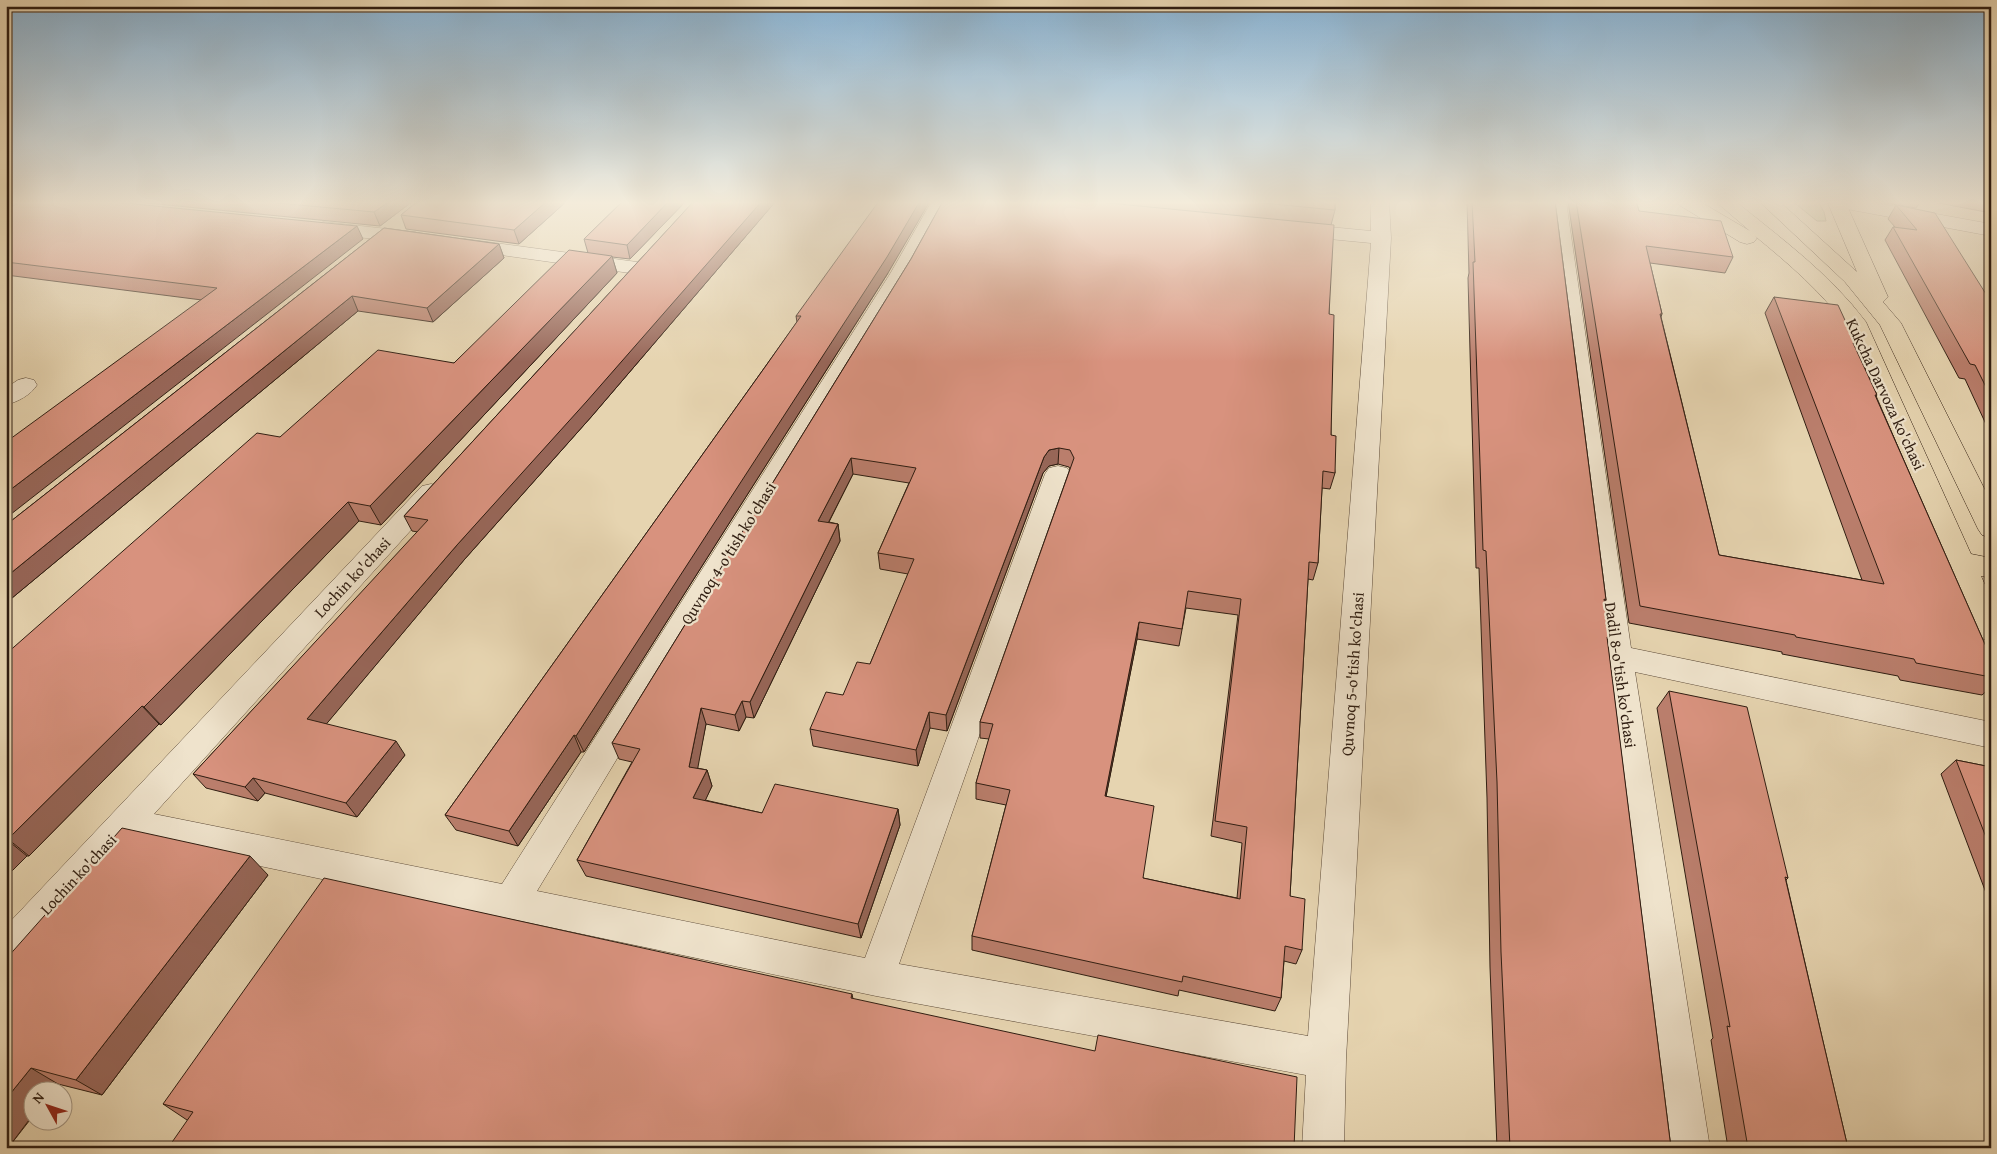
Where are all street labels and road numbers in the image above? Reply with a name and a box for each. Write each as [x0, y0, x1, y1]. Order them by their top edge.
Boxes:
street label: Kukcha Darvoza ko'chasi [1840, 314, 1932, 474]
street label: Quvnoq 4-o'tish ko'chasi [674, 477, 782, 629]
street label: Lochin ko'chasi [308, 531, 396, 623]
street label: Quvnoq 5-o'tish ko'chasi [1334, 591, 1370, 757]
street label: Dadil 8-o'tish ko'chasi [1599, 600, 1643, 750]
street label: Lochin ko'chasi [34, 828, 122, 920]

